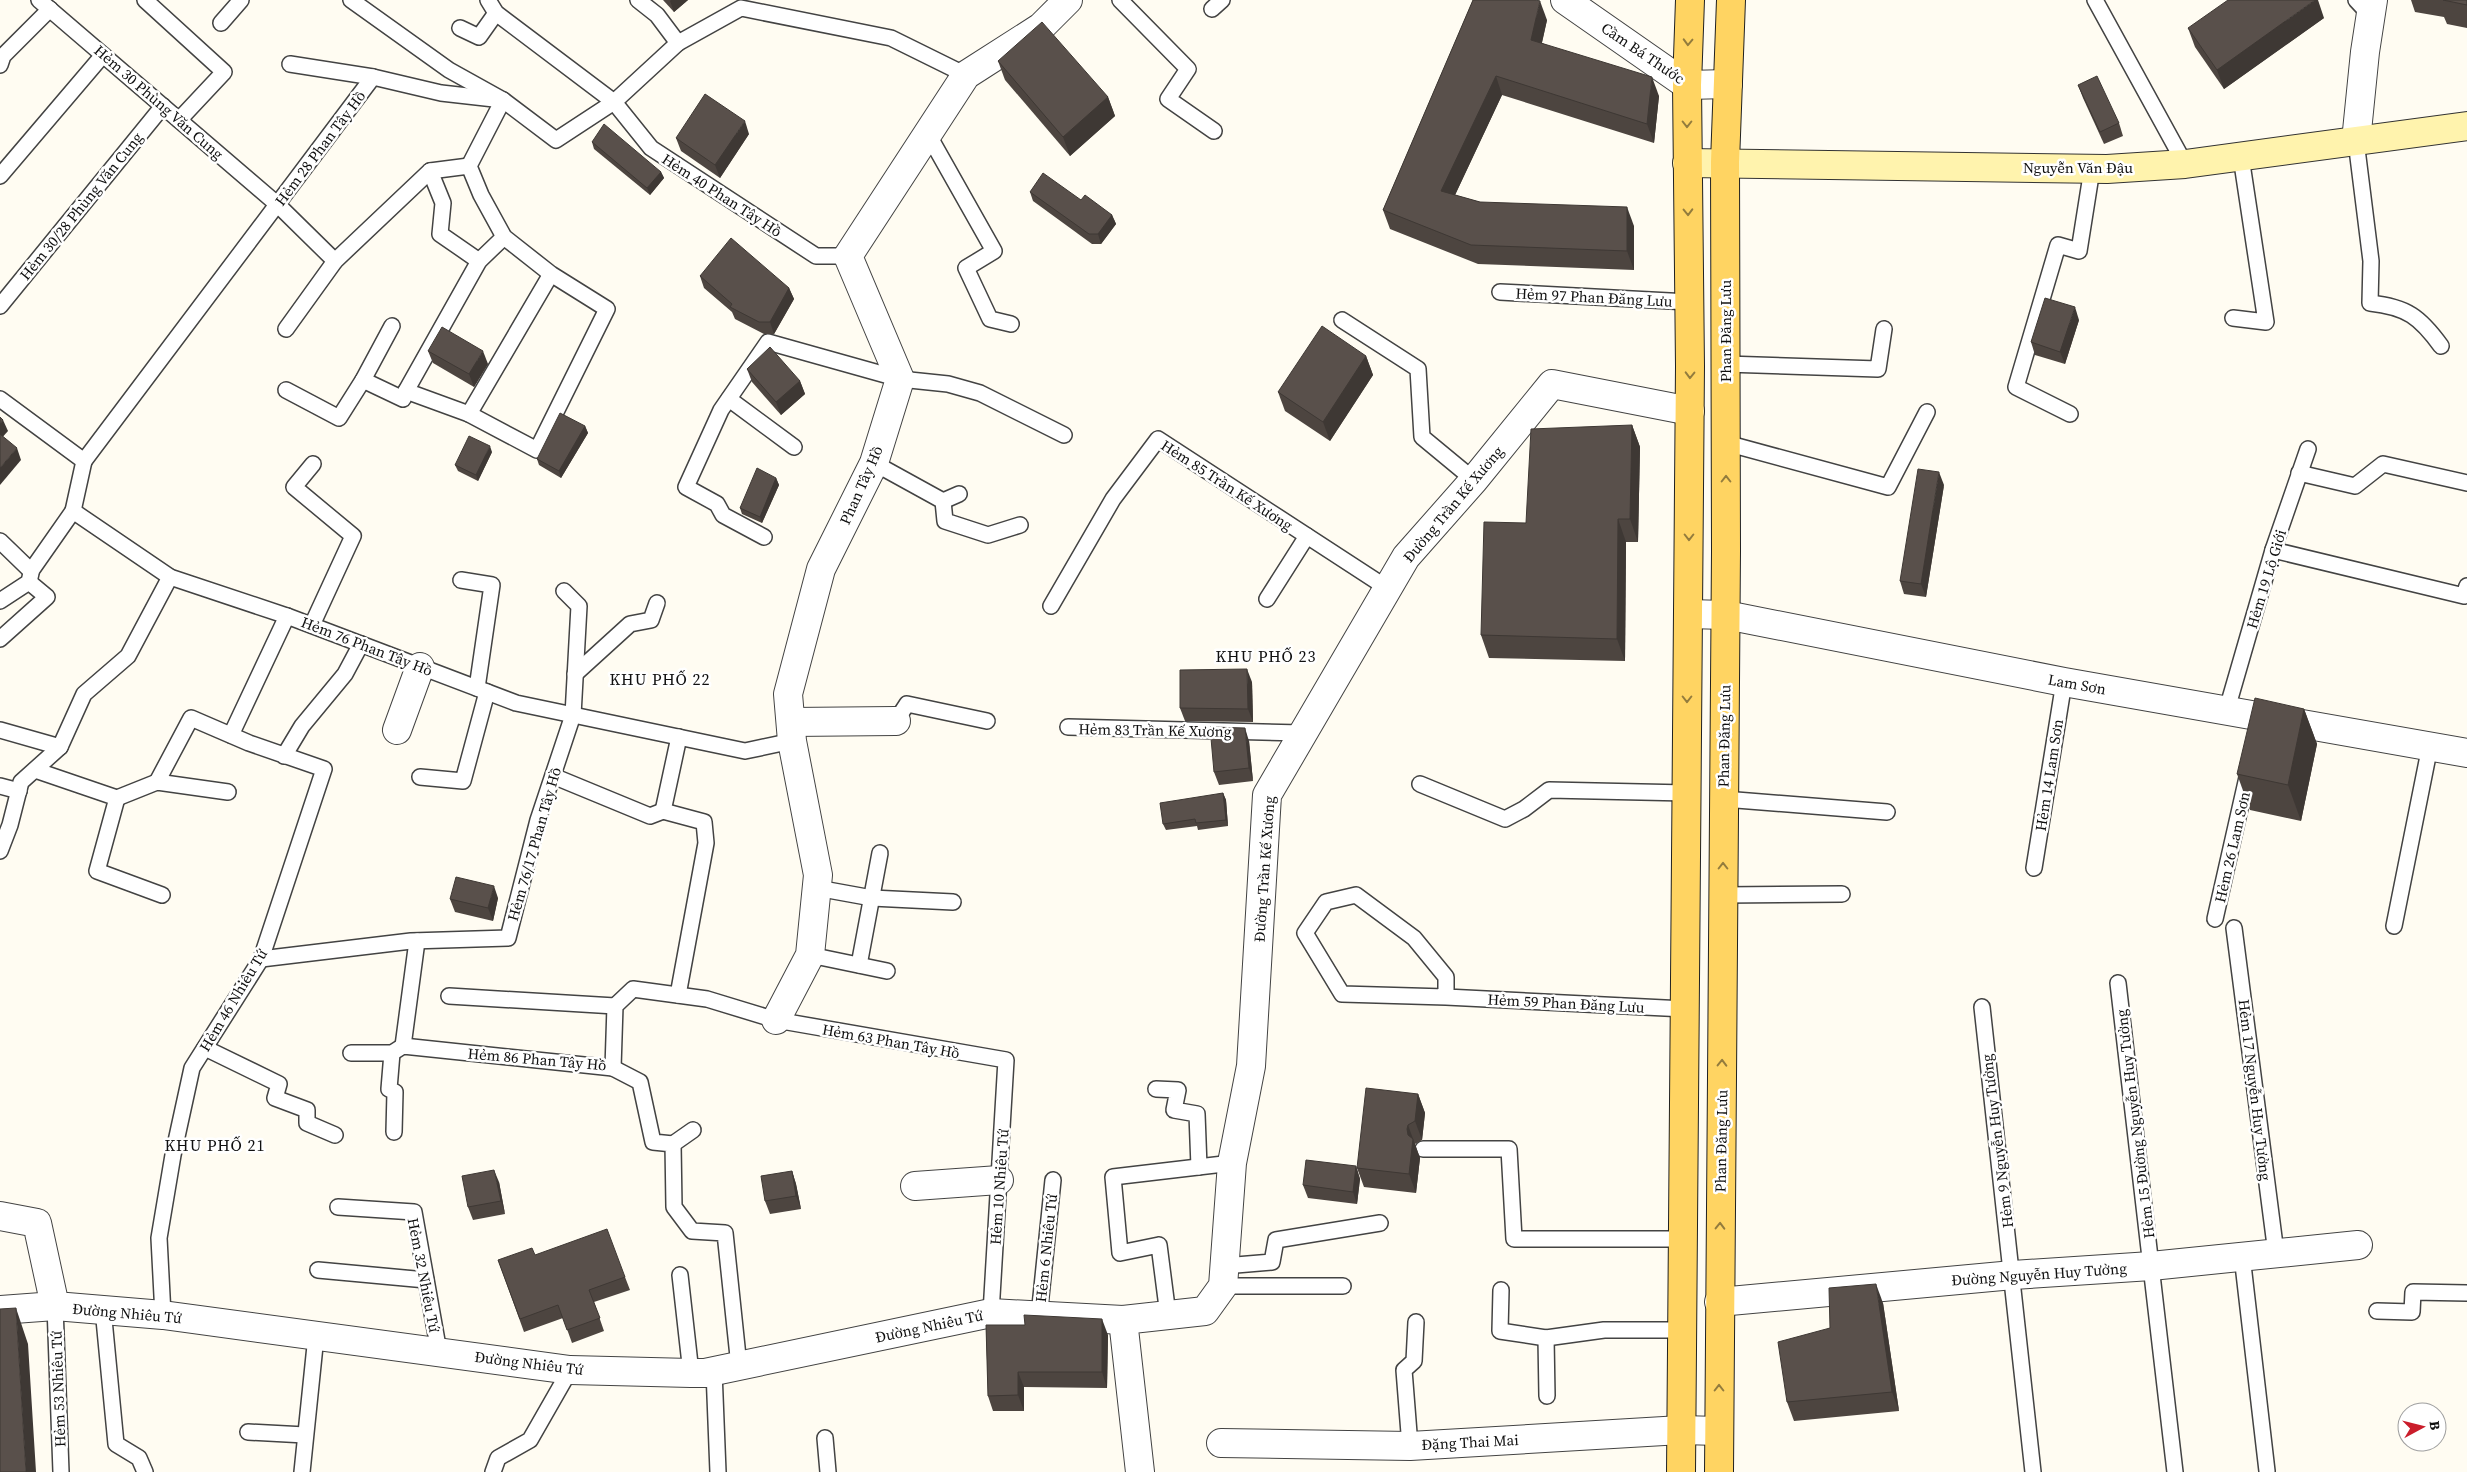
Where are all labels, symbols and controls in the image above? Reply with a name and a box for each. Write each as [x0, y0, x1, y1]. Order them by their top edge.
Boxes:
street label: Cầm Bá Thước [1597, 17, 1689, 89]
one-way arrow [1683, 39, 1694, 47]
street label: Hẻm 30 Phùng Văn Cung [90, 40, 228, 164]
street label: Hẻm 28 Phan Tây Hồ [270, 86, 370, 210]
one-way arrow [1682, 120, 1692, 128]
street label: Hẻm 30/28 Phùng Văn Cung [15, 127, 148, 285]
street label: Hẻm 40 Phan Tây Hồ [658, 148, 786, 242]
street label: Nguyễn Văn Đậu [2023, 157, 2133, 178]
one-way arrow [1683, 208, 1693, 216]
street label: Phan Đăng Lưu [1715, 279, 1736, 382]
street label: Hẻm 97 Phan Đăng Lưu [1515, 282, 1673, 312]
one-way arrow [1685, 371, 1695, 379]
street label: Hẻm 85 Trần Kế Xương [1157, 434, 1297, 536]
street label: Đường Trần Kế Xương [1398, 441, 1508, 567]
street label: Phan Tây Hồ [834, 442, 888, 528]
one-way arrow [1721, 474, 1731, 482]
street label: Hẻm 19 Lộ Giới [2241, 527, 2291, 631]
one-way arrow [1684, 534, 1694, 541]
street label: Hẻm 76 Phan Tây Hồ [298, 611, 436, 681]
district label: KHU PHỐ 23 [1215, 645, 1317, 667]
district label: KHU PHỐ 22 [609, 668, 711, 690]
street label: Lam Sơn [2046, 669, 2108, 699]
street label: Phan Đăng Lưu [1713, 684, 1735, 787]
one-way arrow [1682, 696, 1693, 704]
street label: Hẻm 14 Lam Sơn [2030, 717, 2068, 833]
street label: Hẻm 83 Trần Kế Xương [1078, 718, 1232, 742]
street label: Hẻm 76/17 Phan Tây Hồ [502, 765, 566, 923]
street label: Hẻm 26 Lam Sơn [2209, 789, 2255, 905]
street label: Đường Trần Kế Xương [1248, 795, 1280, 943]
one-way arrow [1718, 862, 1728, 870]
street label: Hẻm 46 Nhiêu Tứ [194, 945, 272, 1055]
street label: Hẻm 59 Phan Đăng Lưu [1487, 988, 1645, 1018]
street label: Hẻm 17 Nguyễn Huy Tưởng [2233, 998, 2277, 1182]
street label: Hẻm 15 Đường Nguyễn Huy Tưởng [2110, 1008, 2159, 1240]
street label: Hẻm 63 Phan Tây Hồ [821, 1019, 961, 1063]
street label: Hẻm 86 Phan Tây Hồ [467, 1042, 607, 1076]
street label: Hẻm 9 Nguyễn Huy Tưởng [1976, 1053, 2018, 1229]
one-way arrow [1716, 1059, 1727, 1067]
street label: Phan Đăng Lưu [1710, 1089, 1732, 1192]
street label: Hẻm 10 Nhiêu Tứ [984, 1128, 1014, 1246]
district label: KHU PHỐ 21 [164, 1134, 266, 1156]
street label: Hẻm 6 Nhiêu Tứ [1030, 1193, 1062, 1303]
street label: Hẻm 32 Nhiêu Tứ [403, 1216, 445, 1334]
one-way arrow [1715, 1222, 1725, 1230]
street label: Đường Nguyễn Huy Tưởng [1951, 1257, 2128, 1291]
street label: Đường Nhiêu Tứ [72, 1298, 183, 1328]
street label: Đường Nhiêu Tứ [873, 1304, 985, 1348]
street label: Hẻm 53 Nhiêu Tứ [45, 1330, 71, 1447]
street label: Đường Nhiêu Tứ [473, 1346, 585, 1380]
one-way arrow [1714, 1384, 1724, 1392]
north arrow [2397, 1402, 2447, 1452]
text: B [2424, 1420, 2445, 1431]
street label: Đặng Thai Mai [1421, 1429, 1519, 1455]

